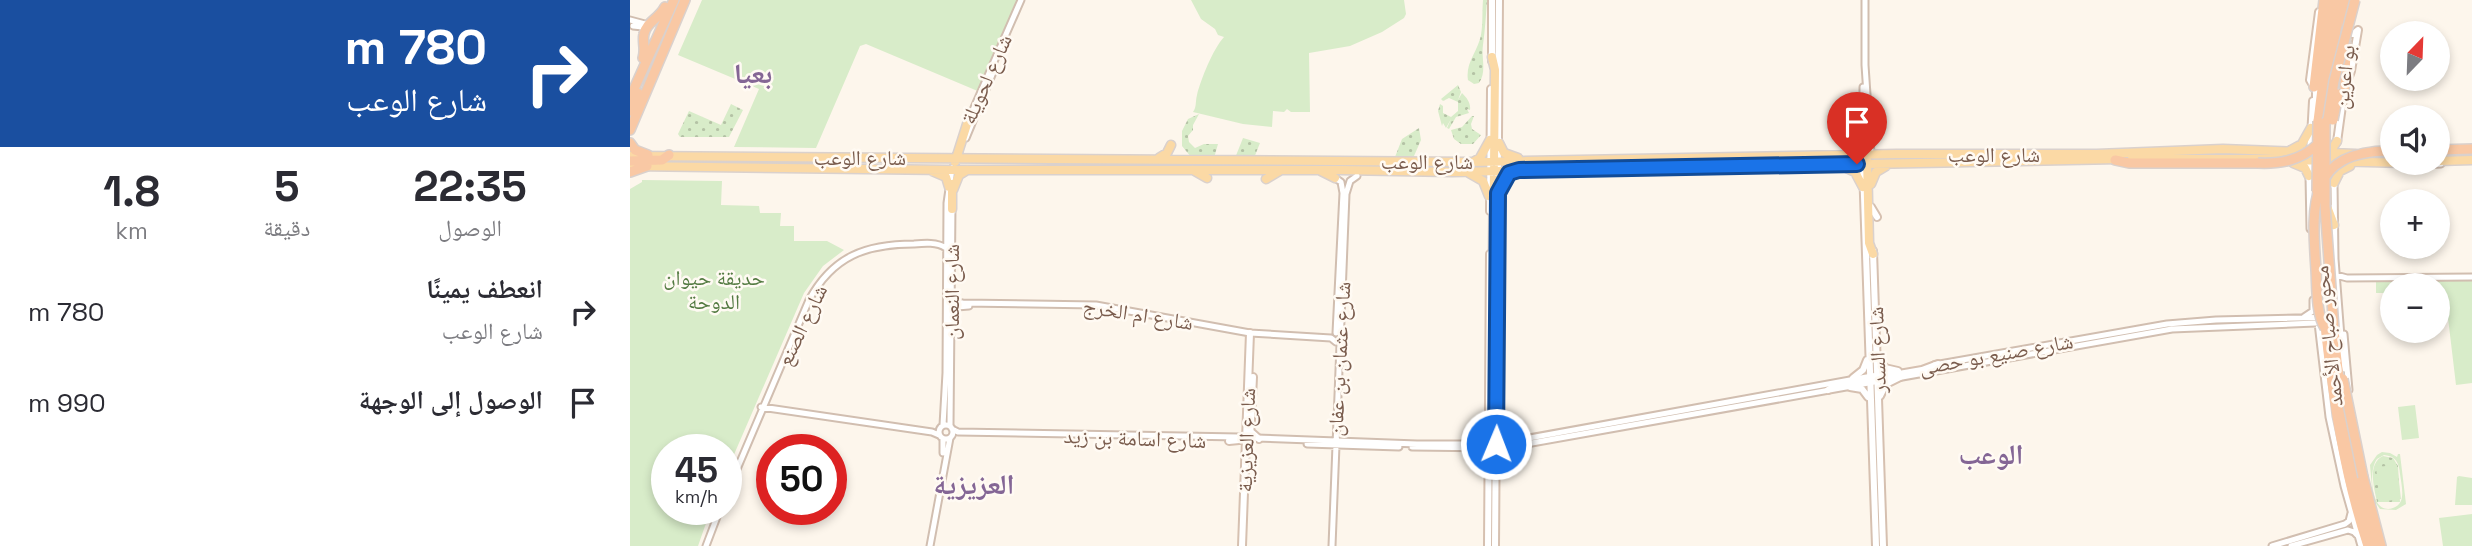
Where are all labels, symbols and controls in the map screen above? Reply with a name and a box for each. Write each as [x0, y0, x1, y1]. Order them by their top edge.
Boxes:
text: 780 m [344, 16, 487, 78]
north arrow [2380, 21, 2450, 91]
map controls [2380, 21, 2450, 343]
icon: right [511, 28, 602, 119]
street label: شارع لحويلة [954, 30, 1018, 128]
street label: بو اعرين [2327, 43, 2361, 111]
district label: بعيا [734, 55, 772, 91]
text: شارع الوعب [346, 80, 487, 120]
pin [1827, 92, 1887, 164]
icon: arrive [1838, 103, 1876, 141]
button: sound [2380, 105, 2450, 175]
street label: شارع الوعب [1948, 141, 2040, 168]
street label: شارع الوعب [814, 144, 906, 171]
street label: شارع الوعب [1381, 148, 1473, 175]
text: 5 [274, 160, 299, 213]
text: 22:35 [414, 160, 527, 213]
text: 1.8 [103, 165, 160, 218]
button: + [2380, 189, 2450, 259]
text: دقيقة [263, 213, 310, 243]
text: الوصول [438, 213, 502, 243]
text: km [116, 216, 148, 246]
street label: شارع النعمان [938, 244, 965, 340]
park label: حديقة حيوان الدوحة [663, 264, 765, 315]
street label: محور صباح الأحمد [2307, 264, 2349, 408]
text: انعطف يمينًا [426, 272, 543, 306]
button: − [2380, 273, 2450, 343]
street label: شارع الصنع [771, 280, 833, 370]
street label: شارع عثمان بن عفان [1321, 281, 1357, 437]
street label: شارع ام الخرج [1081, 292, 1195, 337]
icon: right [564, 293, 602, 331]
text: 780 m [28, 295, 105, 329]
street label: شارع السدر [1862, 306, 1892, 395]
text: شارع الوعب [442, 316, 543, 346]
street label: شارع صنيع بو حصى [1917, 327, 2075, 381]
text: الوصول إلى الوجهة [359, 383, 543, 417]
icon: arrive [564, 384, 602, 422]
text: 990 m [28, 386, 106, 420]
street label: شارع العزيزية [1231, 387, 1261, 493]
position arrow [1459, 407, 1533, 481]
street label: شارع اسامة بن زيد [1063, 422, 1207, 454]
speed limit sign: 50 [756, 434, 847, 525]
district label: الوعب [1958, 436, 2024, 472]
text: 45 [675, 448, 718, 492]
district label: العزيزية [934, 466, 1014, 502]
text: km/h [675, 485, 718, 508]

